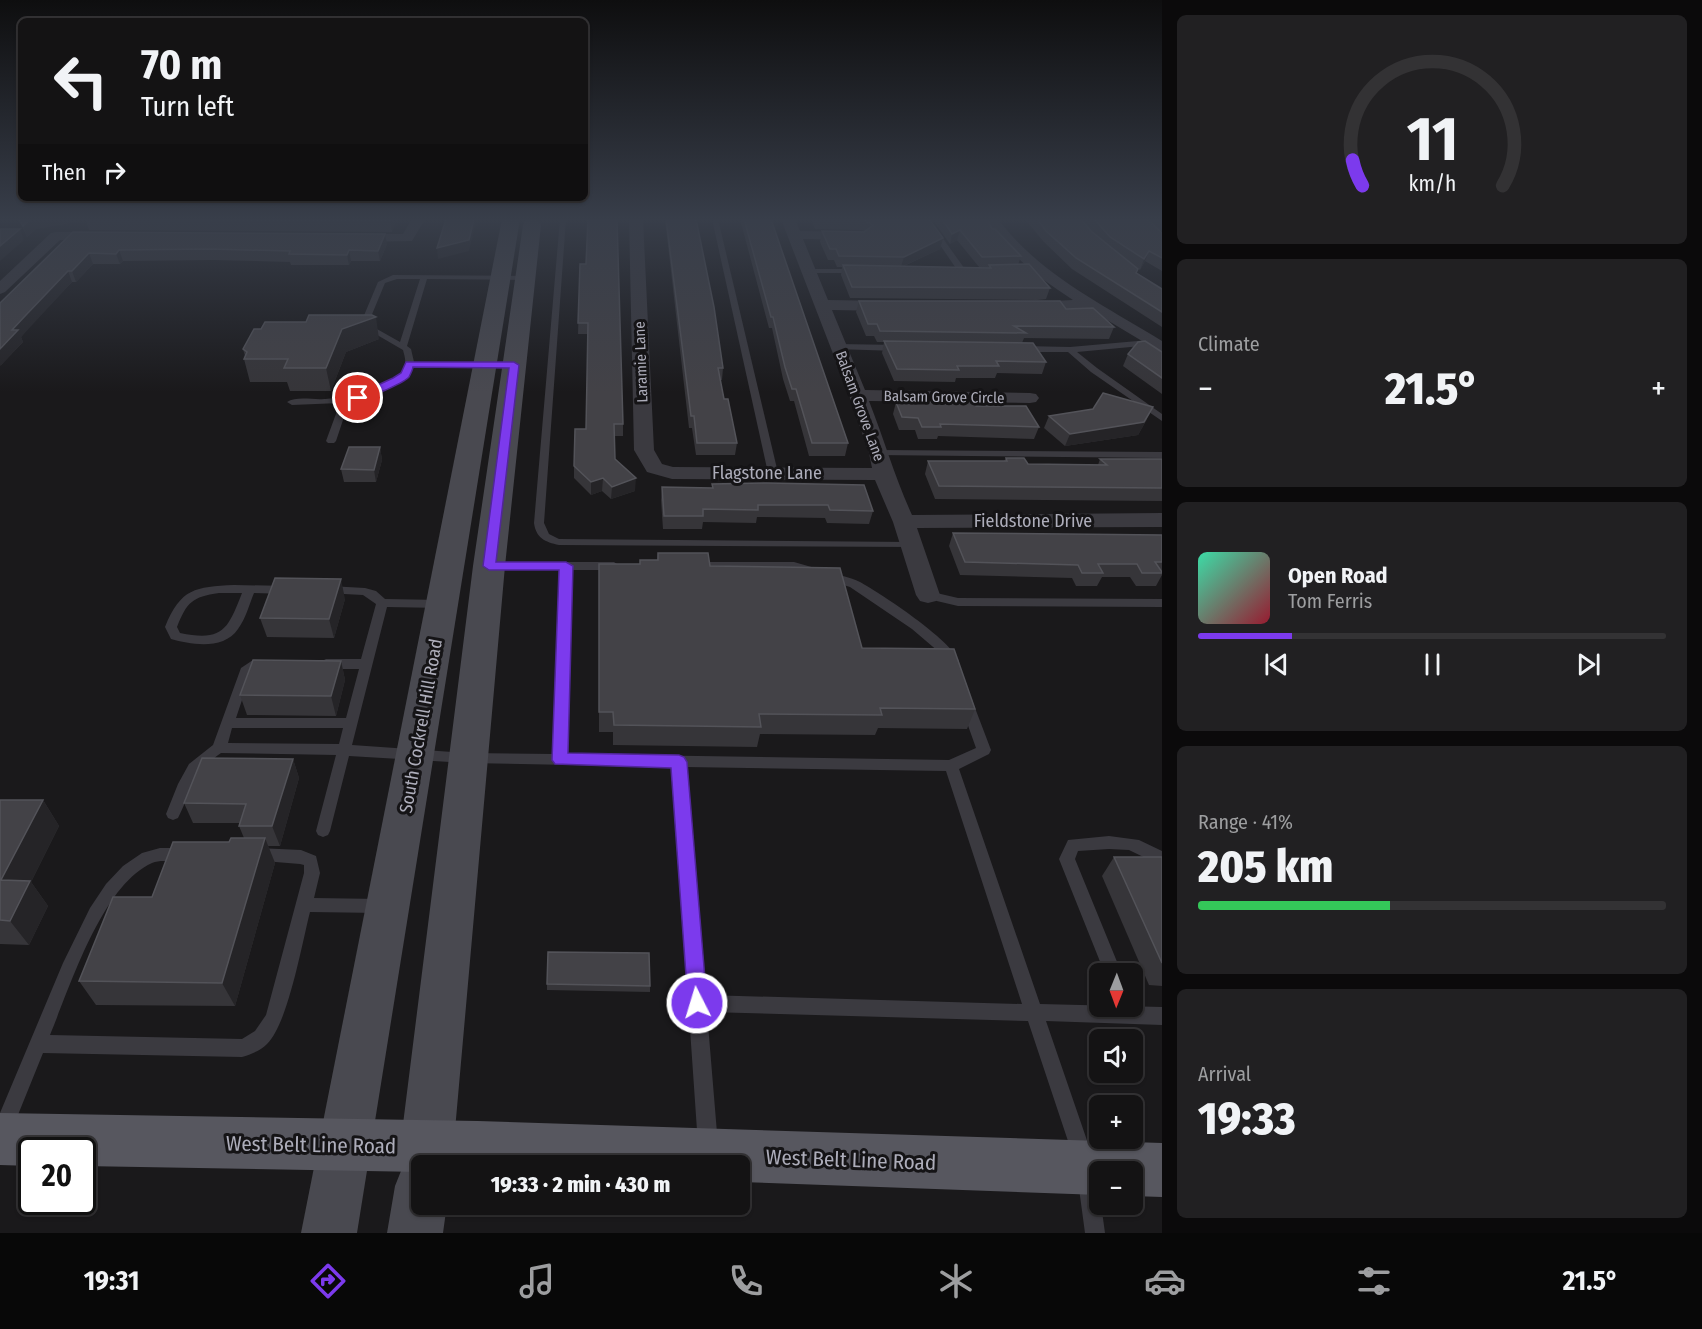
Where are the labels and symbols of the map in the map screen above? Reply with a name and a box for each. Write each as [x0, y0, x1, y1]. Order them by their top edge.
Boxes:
street label: Laramie Lane [631, 321, 651, 403]
street label: Balsam Grove Lane [832, 348, 888, 464]
pin [332, 372, 383, 423]
street label: Balsam Grove Circle [883, 387, 1005, 407]
street label: Flagstone Lane [712, 462, 822, 484]
street label: Fieldstone Drive [974, 510, 1092, 532]
street label: South Cockrell Hill Road [395, 637, 447, 815]
north arrow [1089, 963, 1143, 1017]
position arrow [665, 971, 729, 1035]
street label: West Belt Line Road [226, 1131, 396, 1159]
speed limit sign: 20 [18, 1137, 96, 1215]
street label: West Belt Line Road [765, 1144, 937, 1176]

